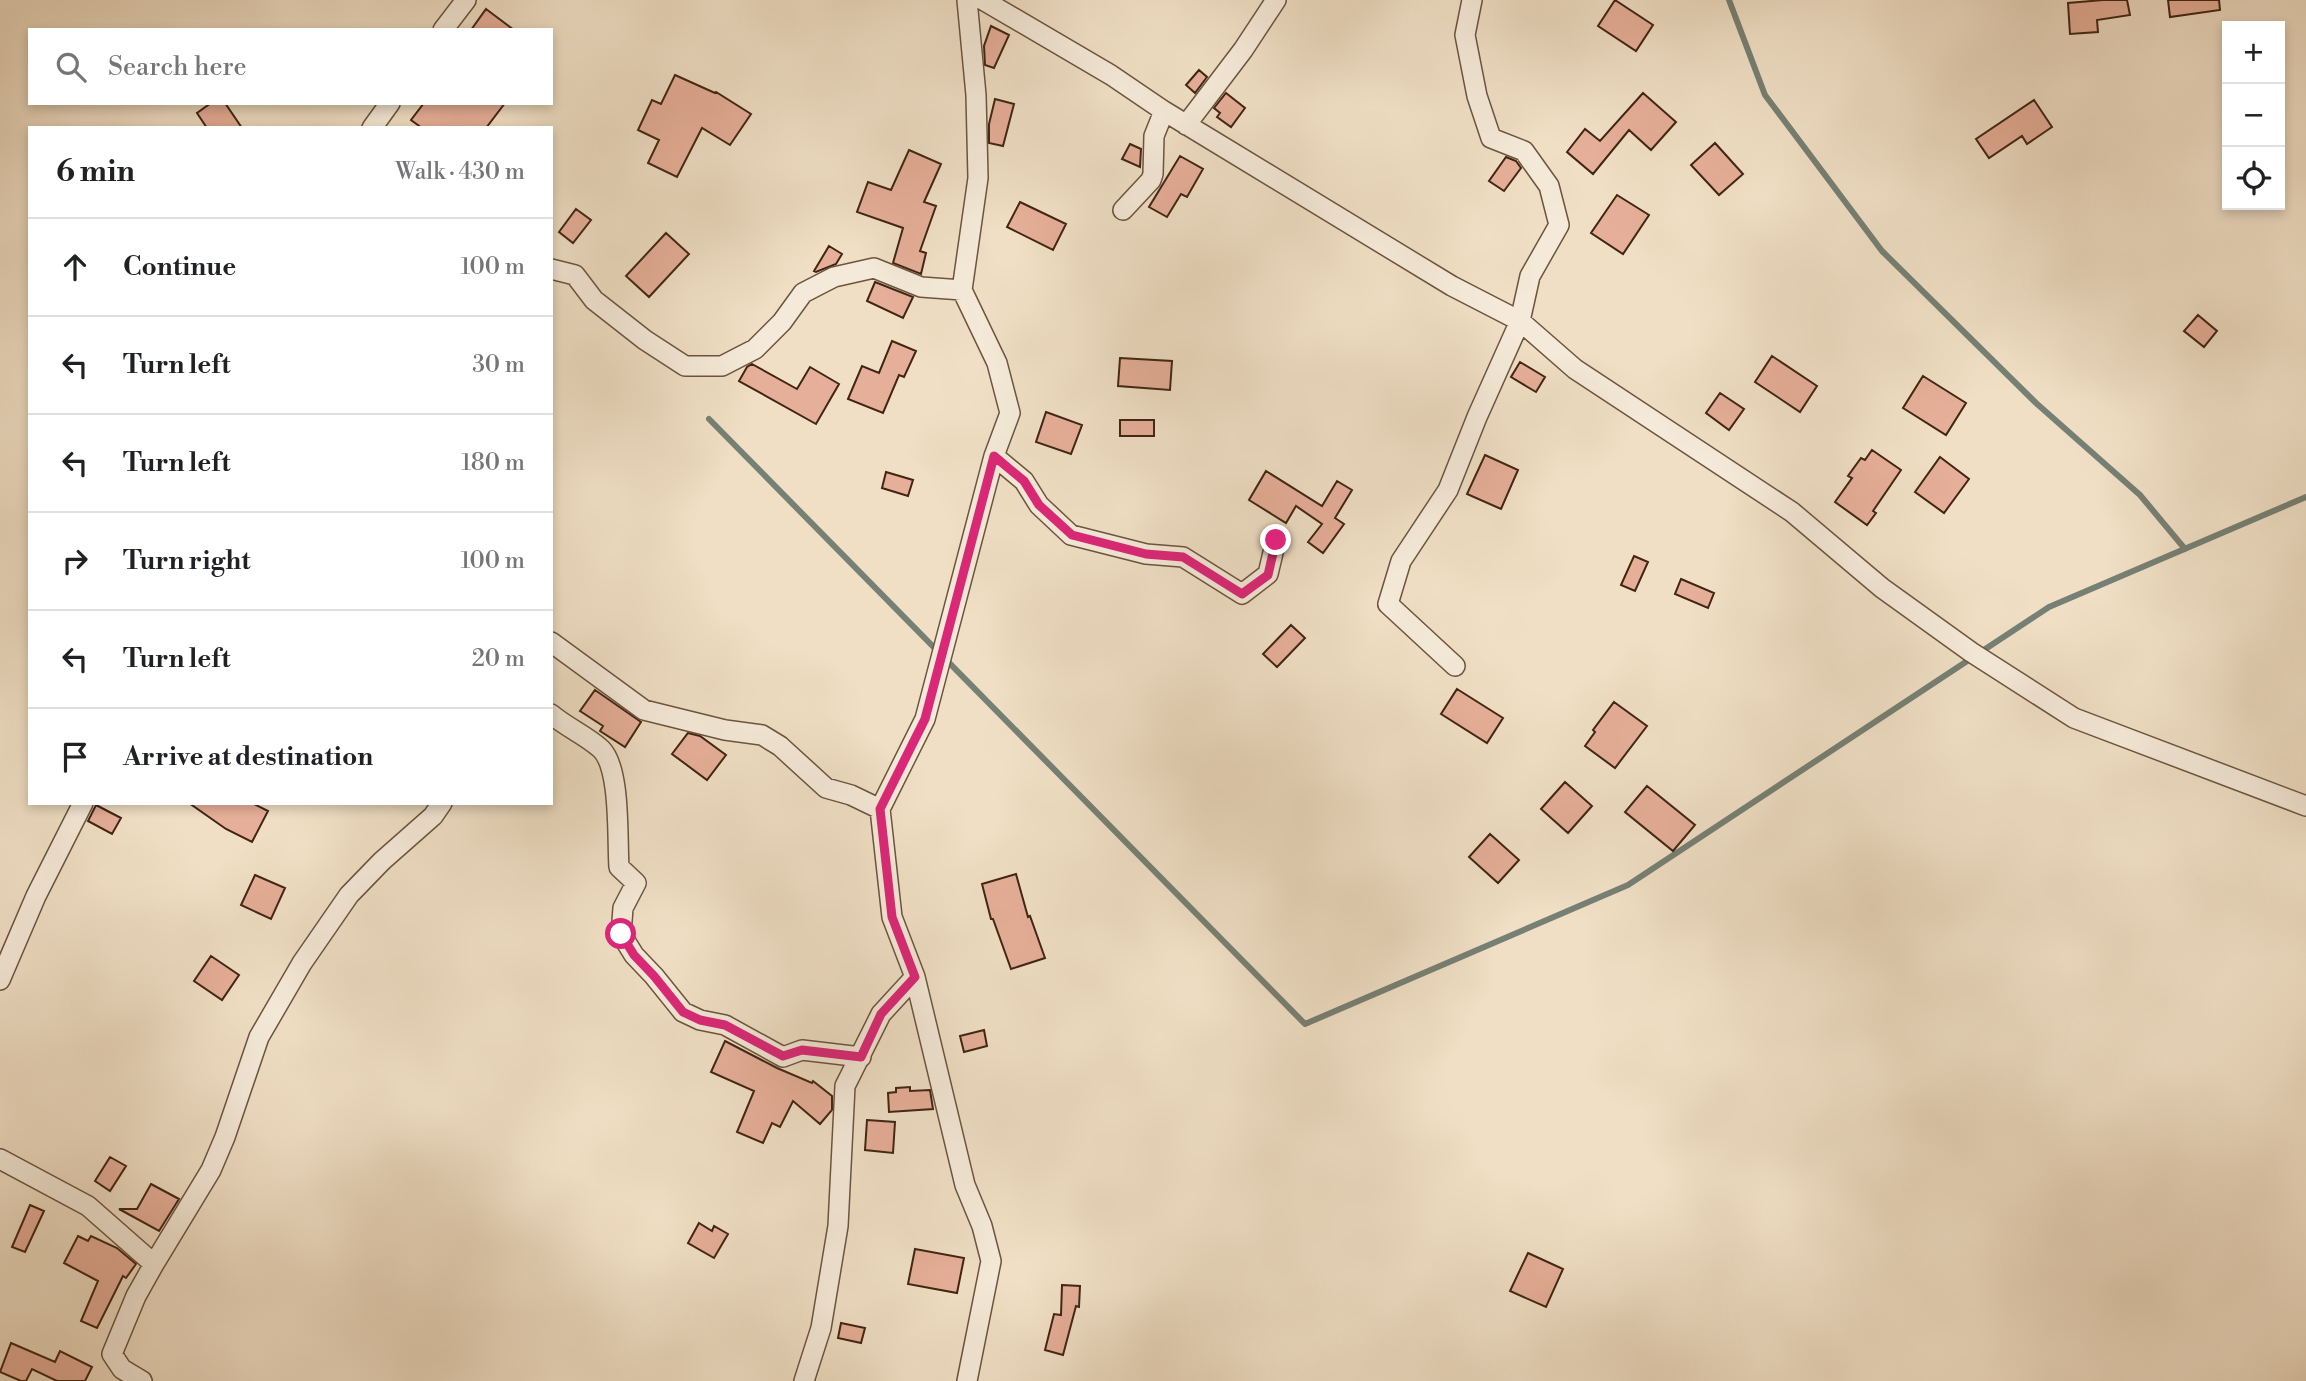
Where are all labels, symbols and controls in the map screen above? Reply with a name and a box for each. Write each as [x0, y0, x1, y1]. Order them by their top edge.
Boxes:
map controls [2222, 21, 2285, 210]
button: + [2222, 21, 2285, 84]
search box [28, 28, 553, 105]
icon: search [52, 48, 90, 86]
text: Search here [108, 51, 247, 83]
button: − [2222, 84, 2285, 147]
button: locate [2222, 147, 2285, 210]
text: 6 min [56, 153, 135, 191]
text: Walk · 430 m [395, 158, 525, 186]
icon: ahead [56, 248, 94, 286]
text: Continue [123, 251, 236, 283]
text: 100 m [460, 253, 525, 281]
icon: left [56, 346, 94, 384]
text: Turn left [123, 349, 231, 381]
text: 30 m [472, 351, 525, 379]
icon: left [56, 444, 94, 482]
text: Turn left [123, 447, 231, 479]
text: 180 m [461, 449, 525, 477]
route end [1260, 524, 1291, 555]
icon: right [56, 542, 94, 580]
text: Turn right [123, 545, 251, 577]
text: 100 m [460, 547, 525, 575]
icon: left [56, 640, 94, 678]
text: Turn left [123, 643, 231, 675]
text: 20 m [472, 645, 525, 673]
icon: arrive [56, 738, 94, 776]
text: Arrive at destination [123, 741, 373, 773]
route start [605, 918, 636, 949]

